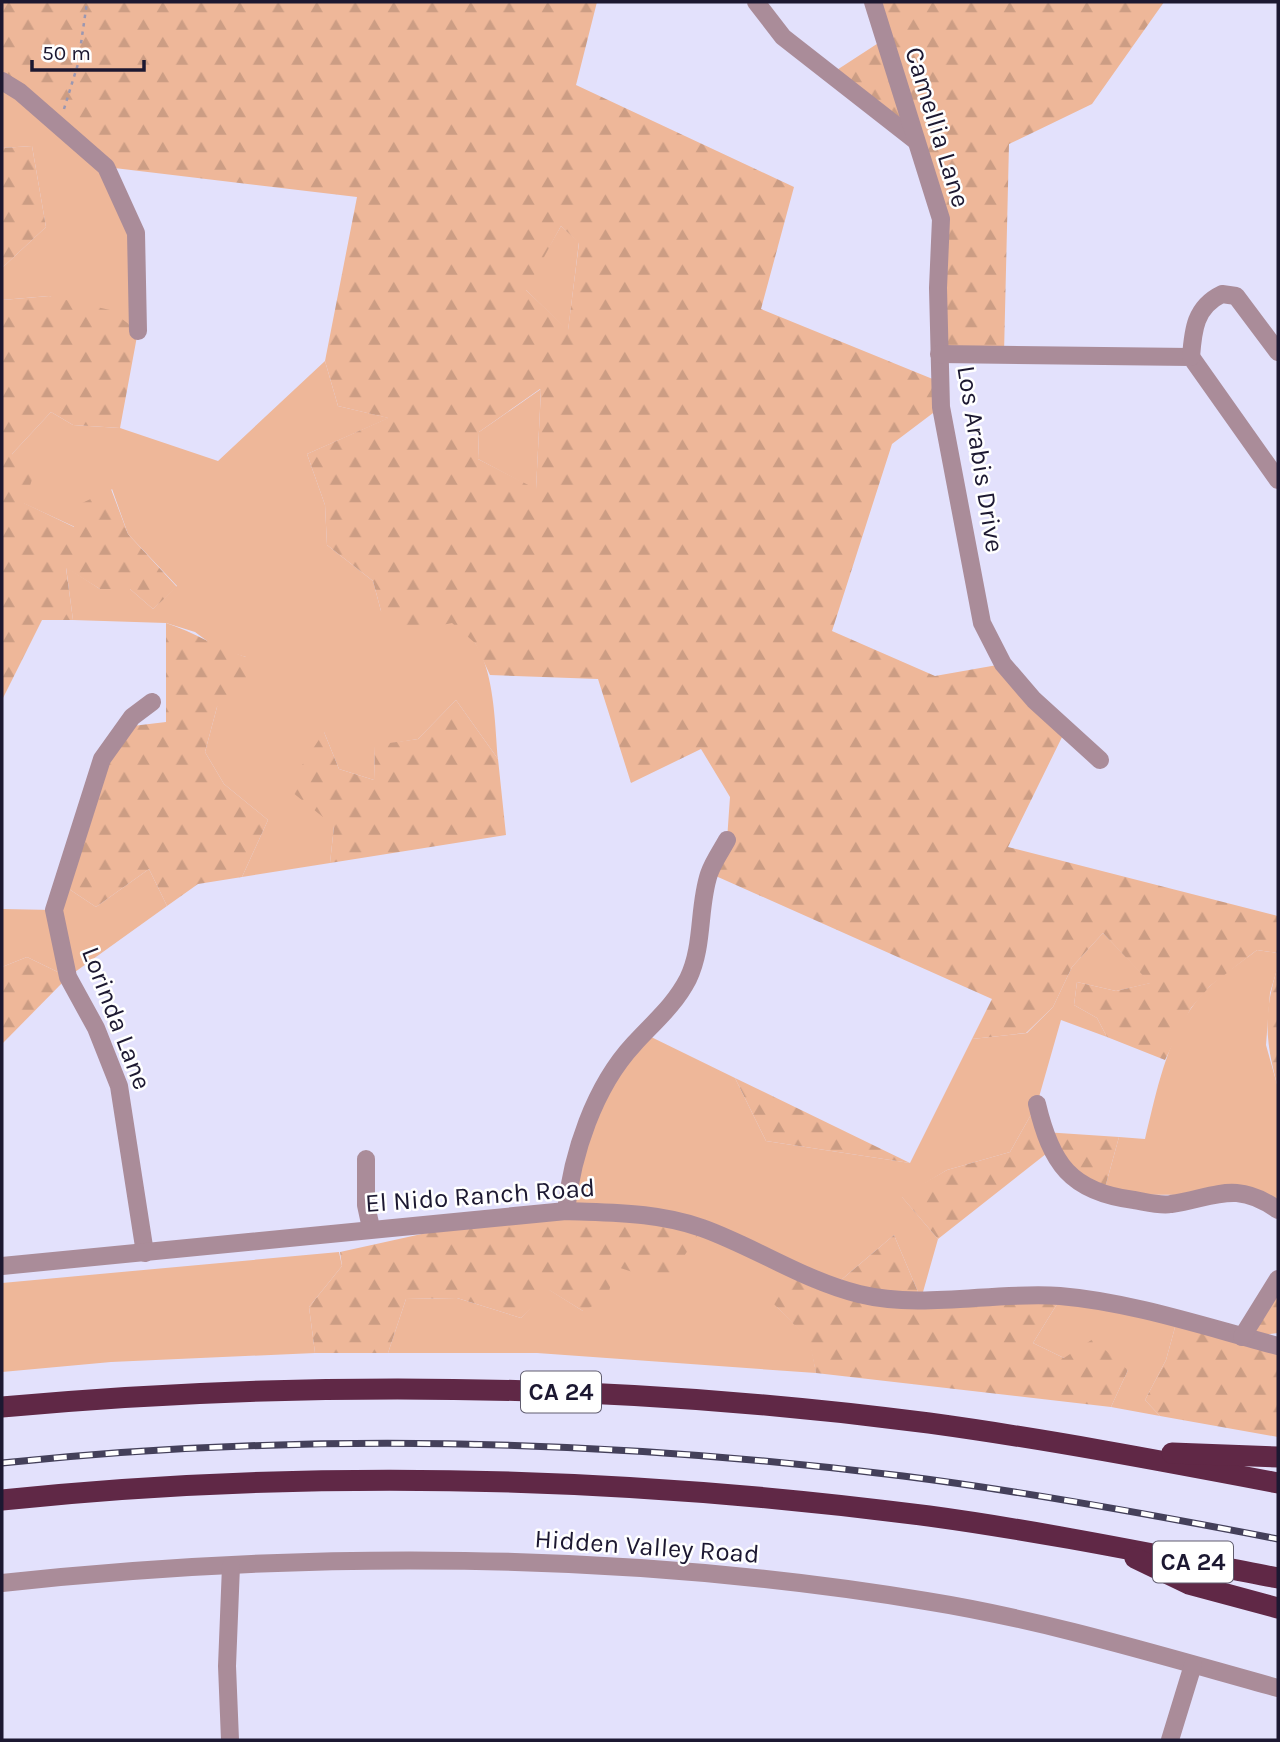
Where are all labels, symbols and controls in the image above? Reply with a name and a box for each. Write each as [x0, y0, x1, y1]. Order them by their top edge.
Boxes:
scale bar [32, 28, 144, 72]
text: 50 m [42, 41, 91, 65]
street label: Camellia Lane [898, 43, 977, 211]
street label: Los Arabis Drive [950, 364, 1011, 555]
street label: Lorinda Lane [75, 942, 158, 1094]
street label: El Nido Ranch Road [364, 1172, 596, 1219]
road number: CA 24 [521, 1372, 601, 1412]
street label: Hidden Valley Road [534, 1523, 760, 1570]
road number: CA 24 [1153, 1542, 1233, 1582]

